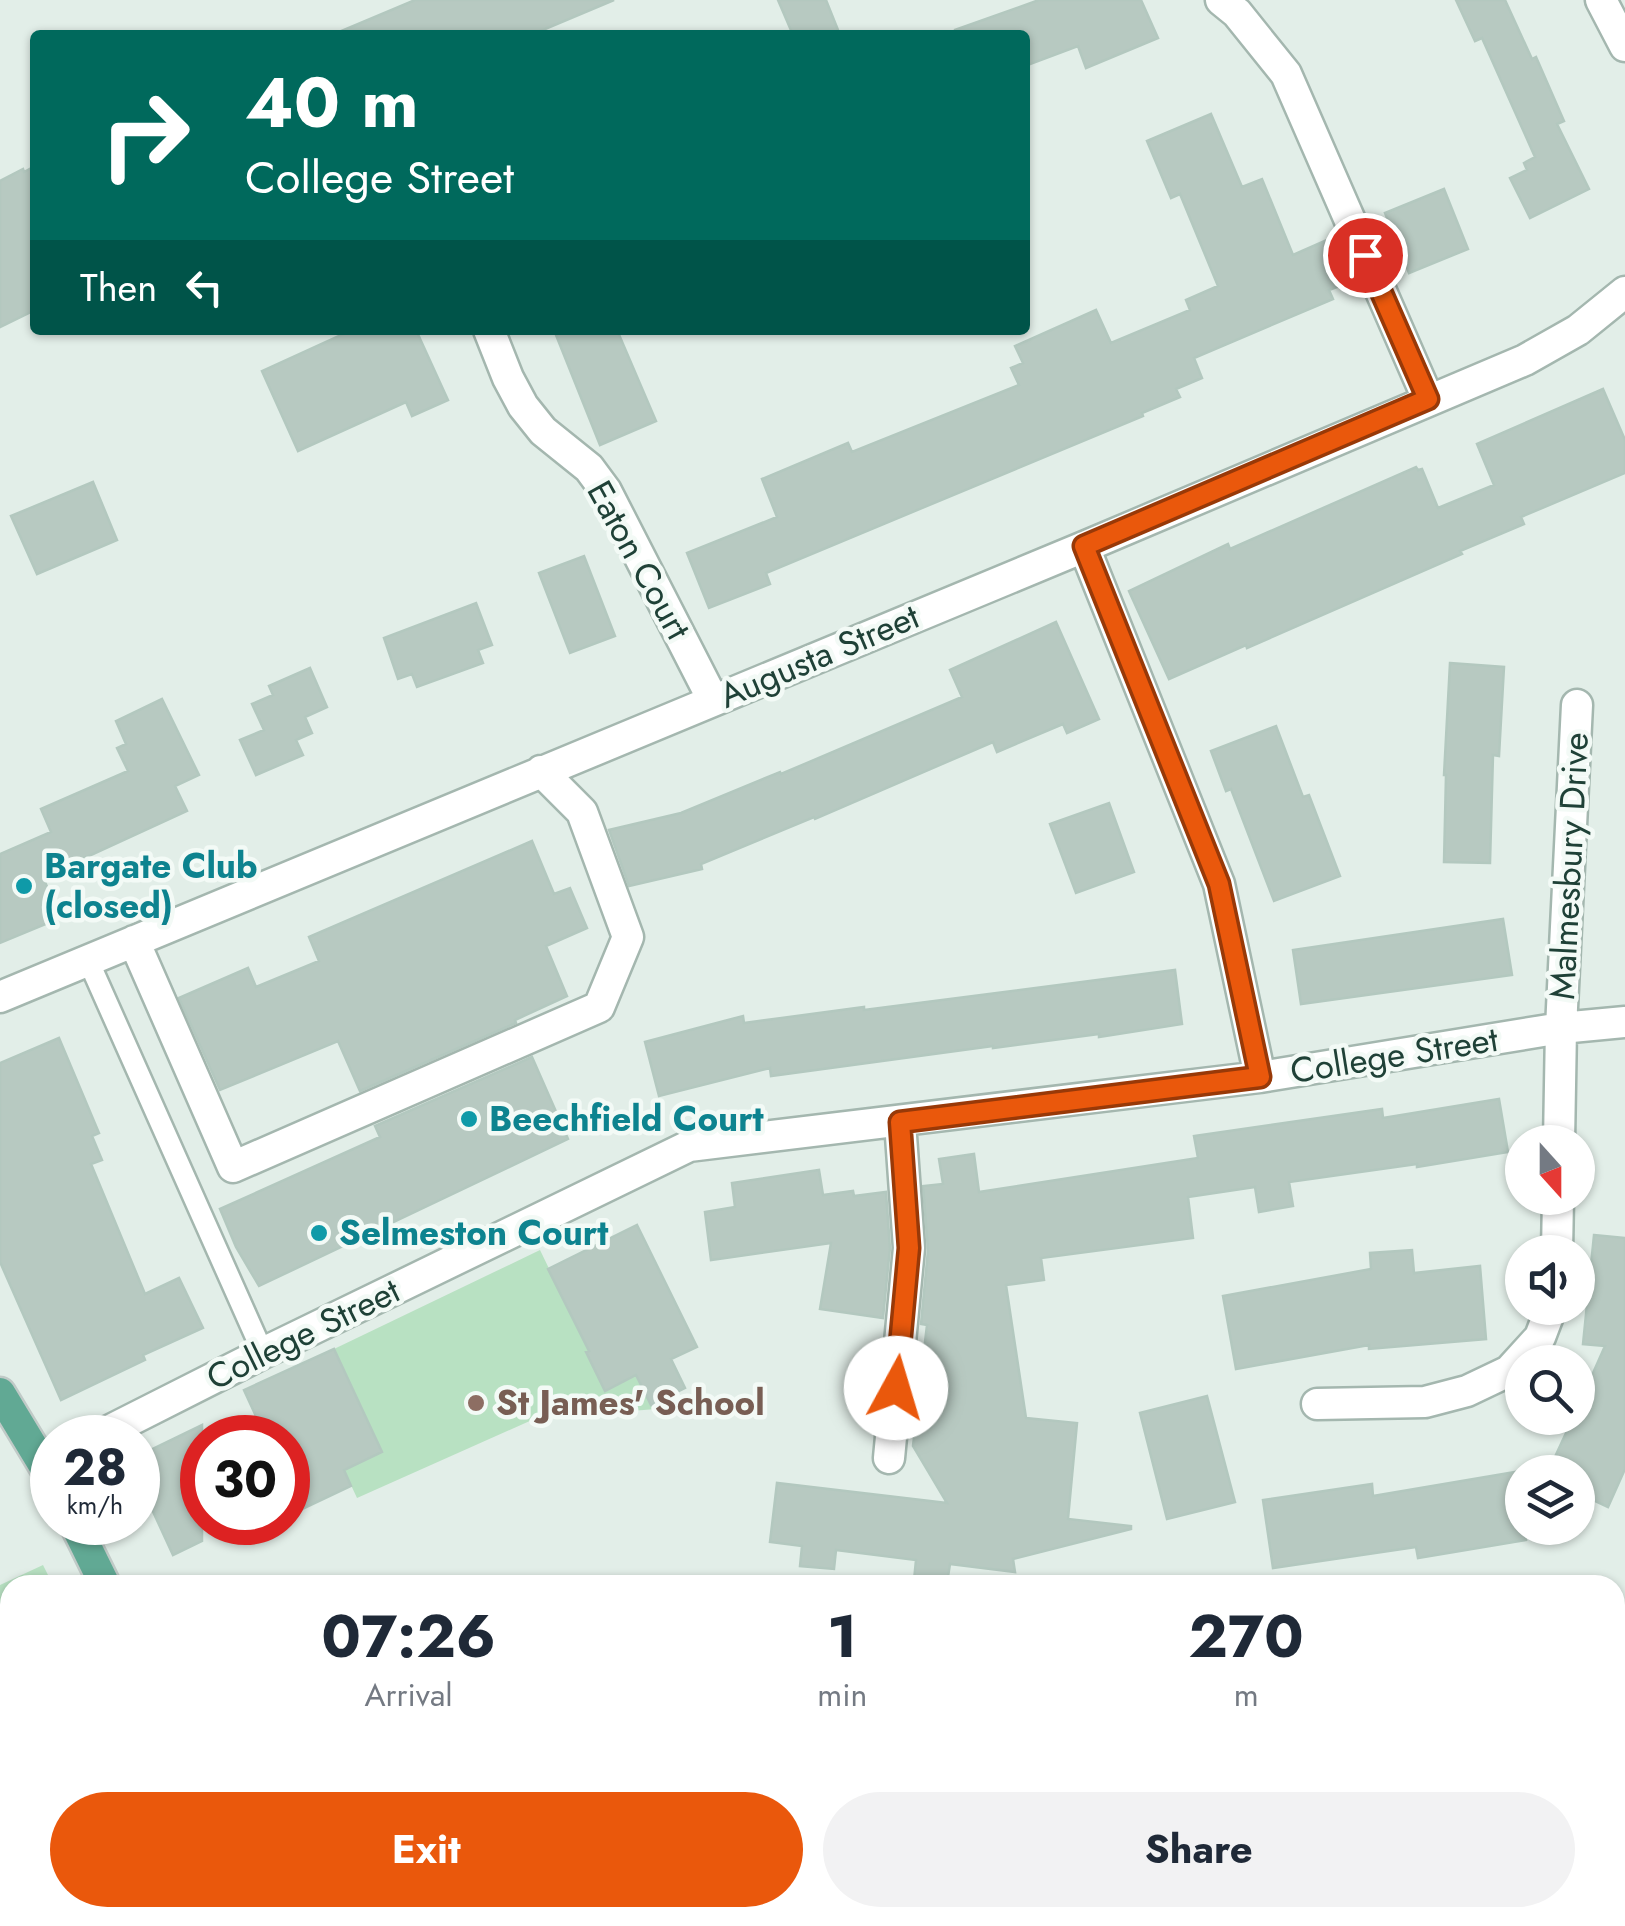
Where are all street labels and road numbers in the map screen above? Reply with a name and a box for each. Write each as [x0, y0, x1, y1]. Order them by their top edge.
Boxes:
street label: Eaton Court [575, 472, 703, 649]
street label: Augusta Street [711, 591, 927, 721]
street label: Malmesbury Drive [1537, 731, 1601, 1001]
street label: College Street [1287, 1014, 1502, 1096]
street label: College Street [198, 1265, 409, 1402]

